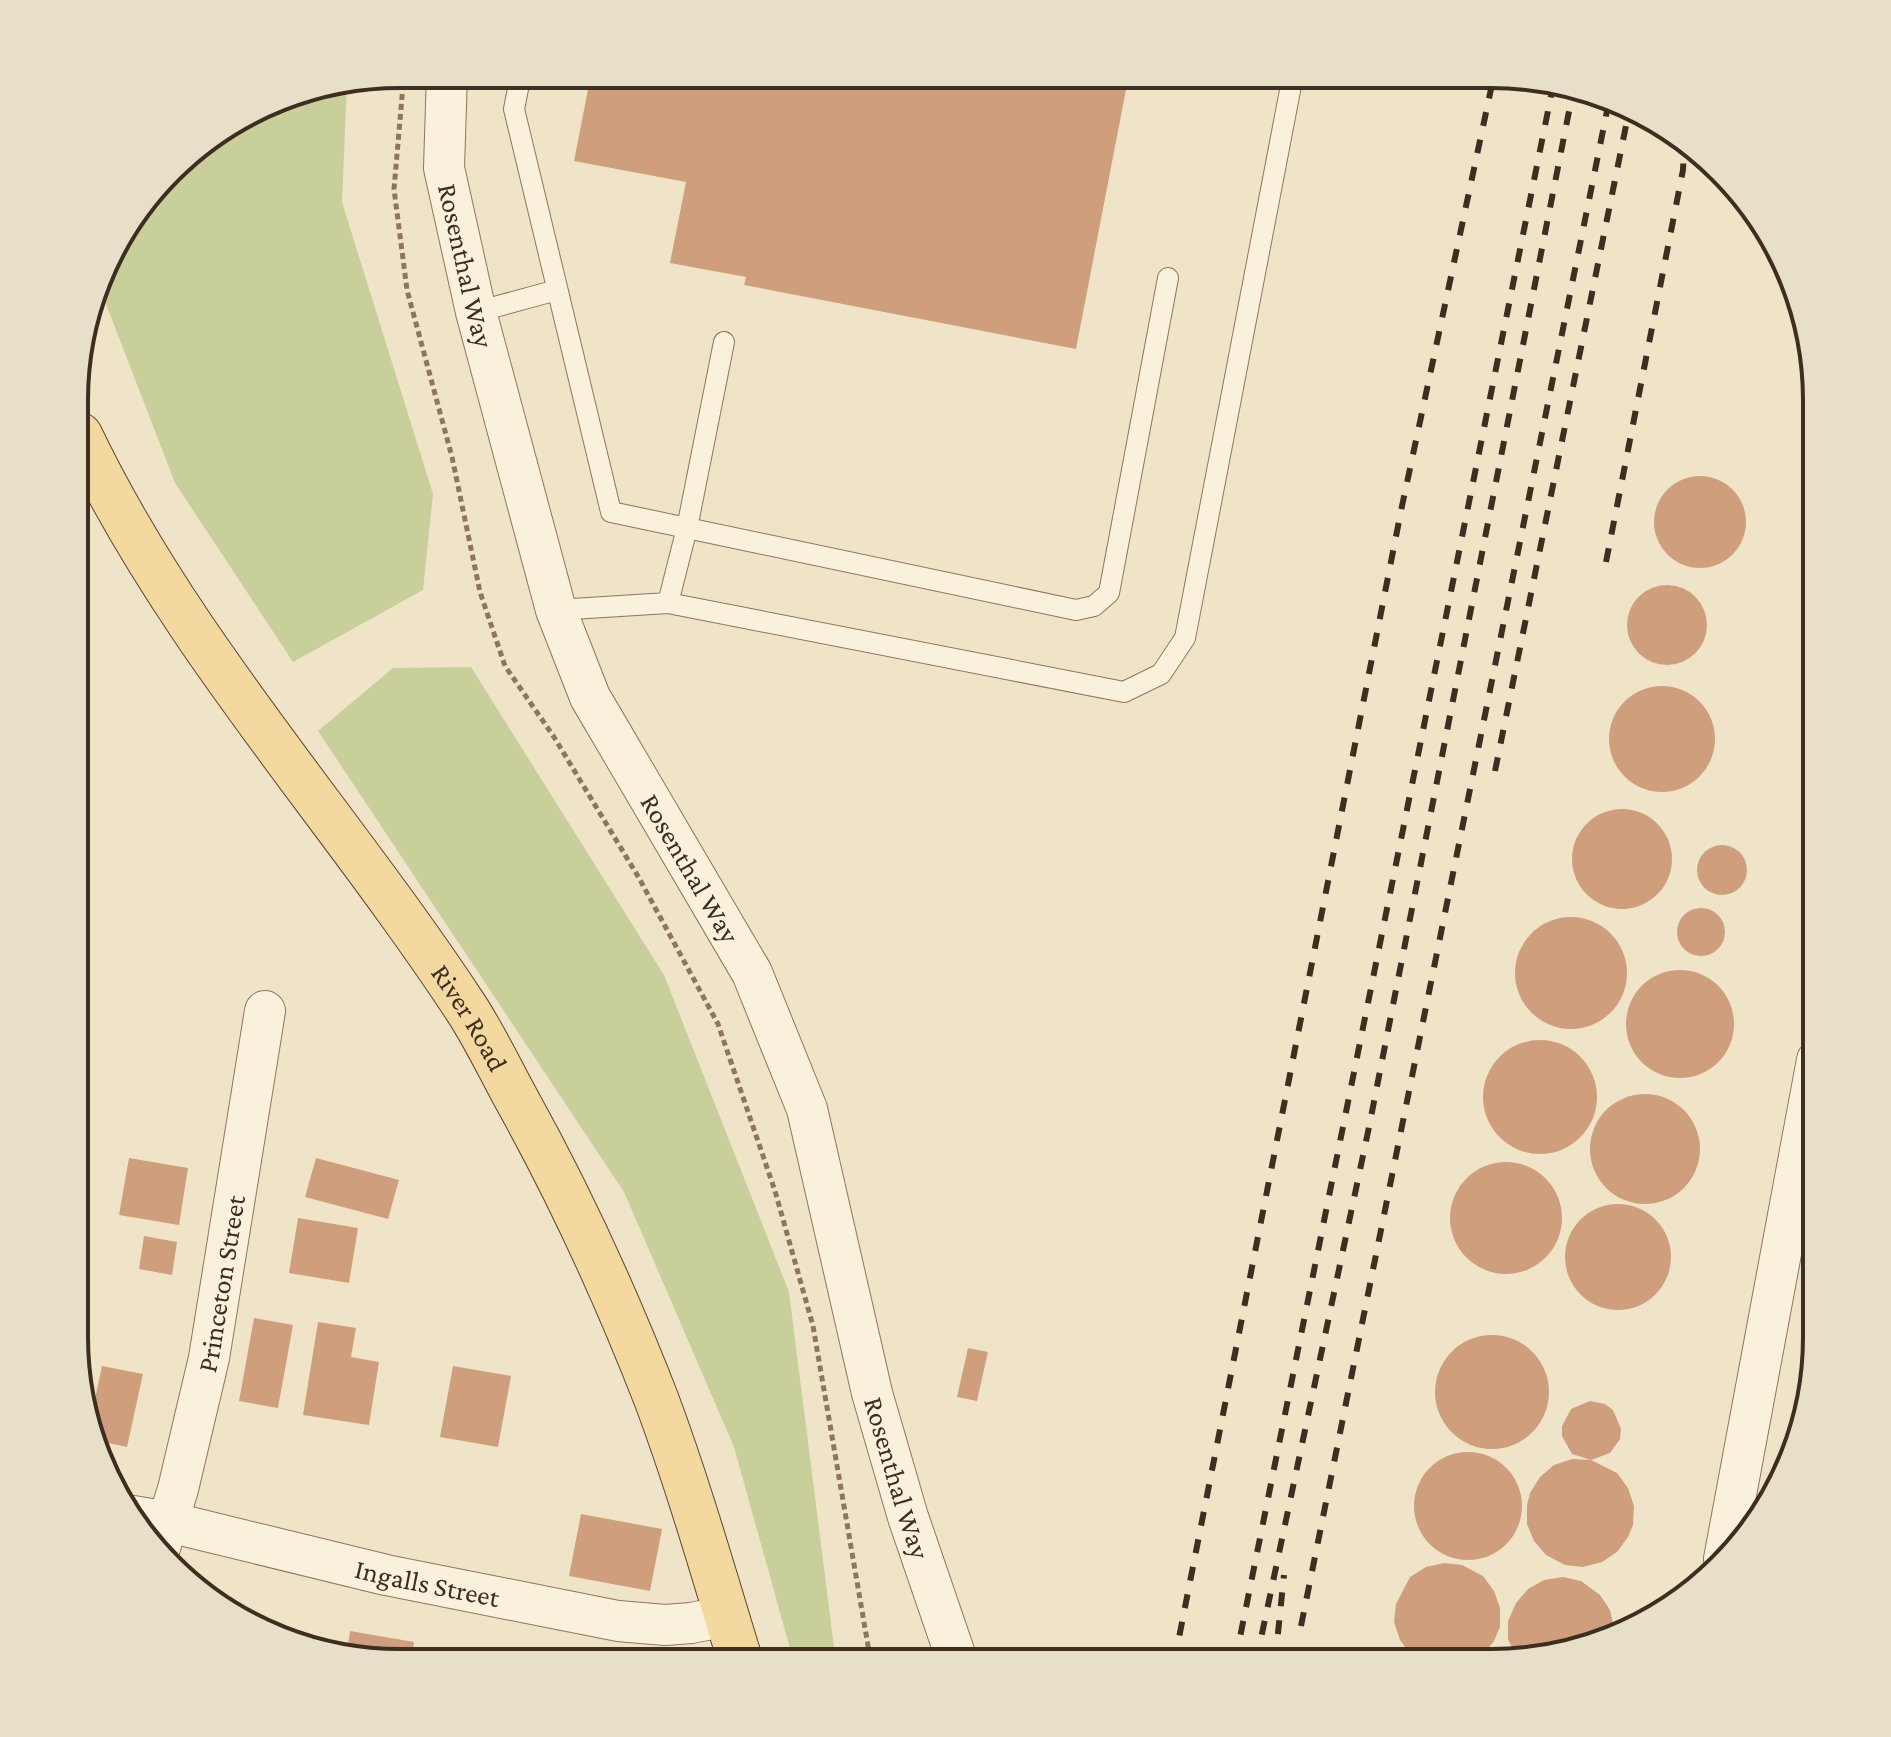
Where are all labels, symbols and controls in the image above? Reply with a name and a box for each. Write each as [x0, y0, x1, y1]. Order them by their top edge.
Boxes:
street label: Rosenthal Way [432, 181, 500, 352]
street label: Rosenthal Way [634, 788, 746, 949]
street label: River Road [425, 958, 514, 1077]
street label: Princeton Street [191, 1192, 251, 1375]
street label: Rosenthal Way [858, 1393, 936, 1564]
street label: Ingalls Street [352, 1553, 503, 1613]

